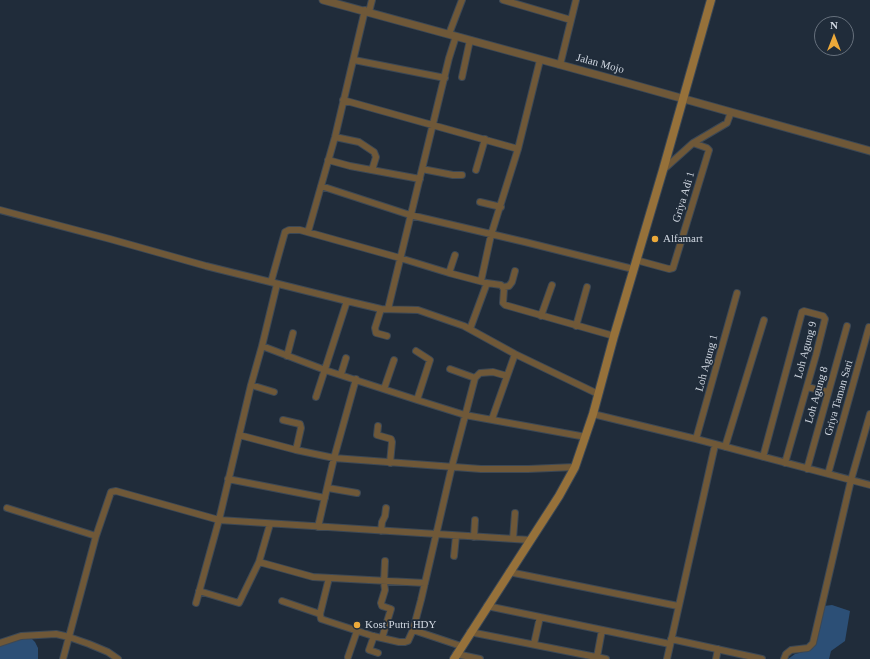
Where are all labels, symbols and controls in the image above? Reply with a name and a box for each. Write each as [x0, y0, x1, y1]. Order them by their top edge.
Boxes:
north arrow [814, 16, 854, 56]
text: N [830, 19, 838, 31]
street label: Jalan Mojo [575, 51, 625, 77]
street label: Griya Adi 1 [670, 170, 698, 224]
place label: Alfamart [663, 232, 703, 246]
marker: Alfamart [650, 234, 660, 244]
street label: Loh Agung 9 [792, 320, 820, 380]
street label: Loh Agung 1 [693, 333, 721, 393]
street label: Griya Taman Sari [822, 359, 856, 437]
street label: Loh Agung 8 [803, 365, 831, 425]
place label: Kost Putri HDY [365, 618, 437, 632]
marker: Kost Putri HDY [352, 620, 362, 630]

